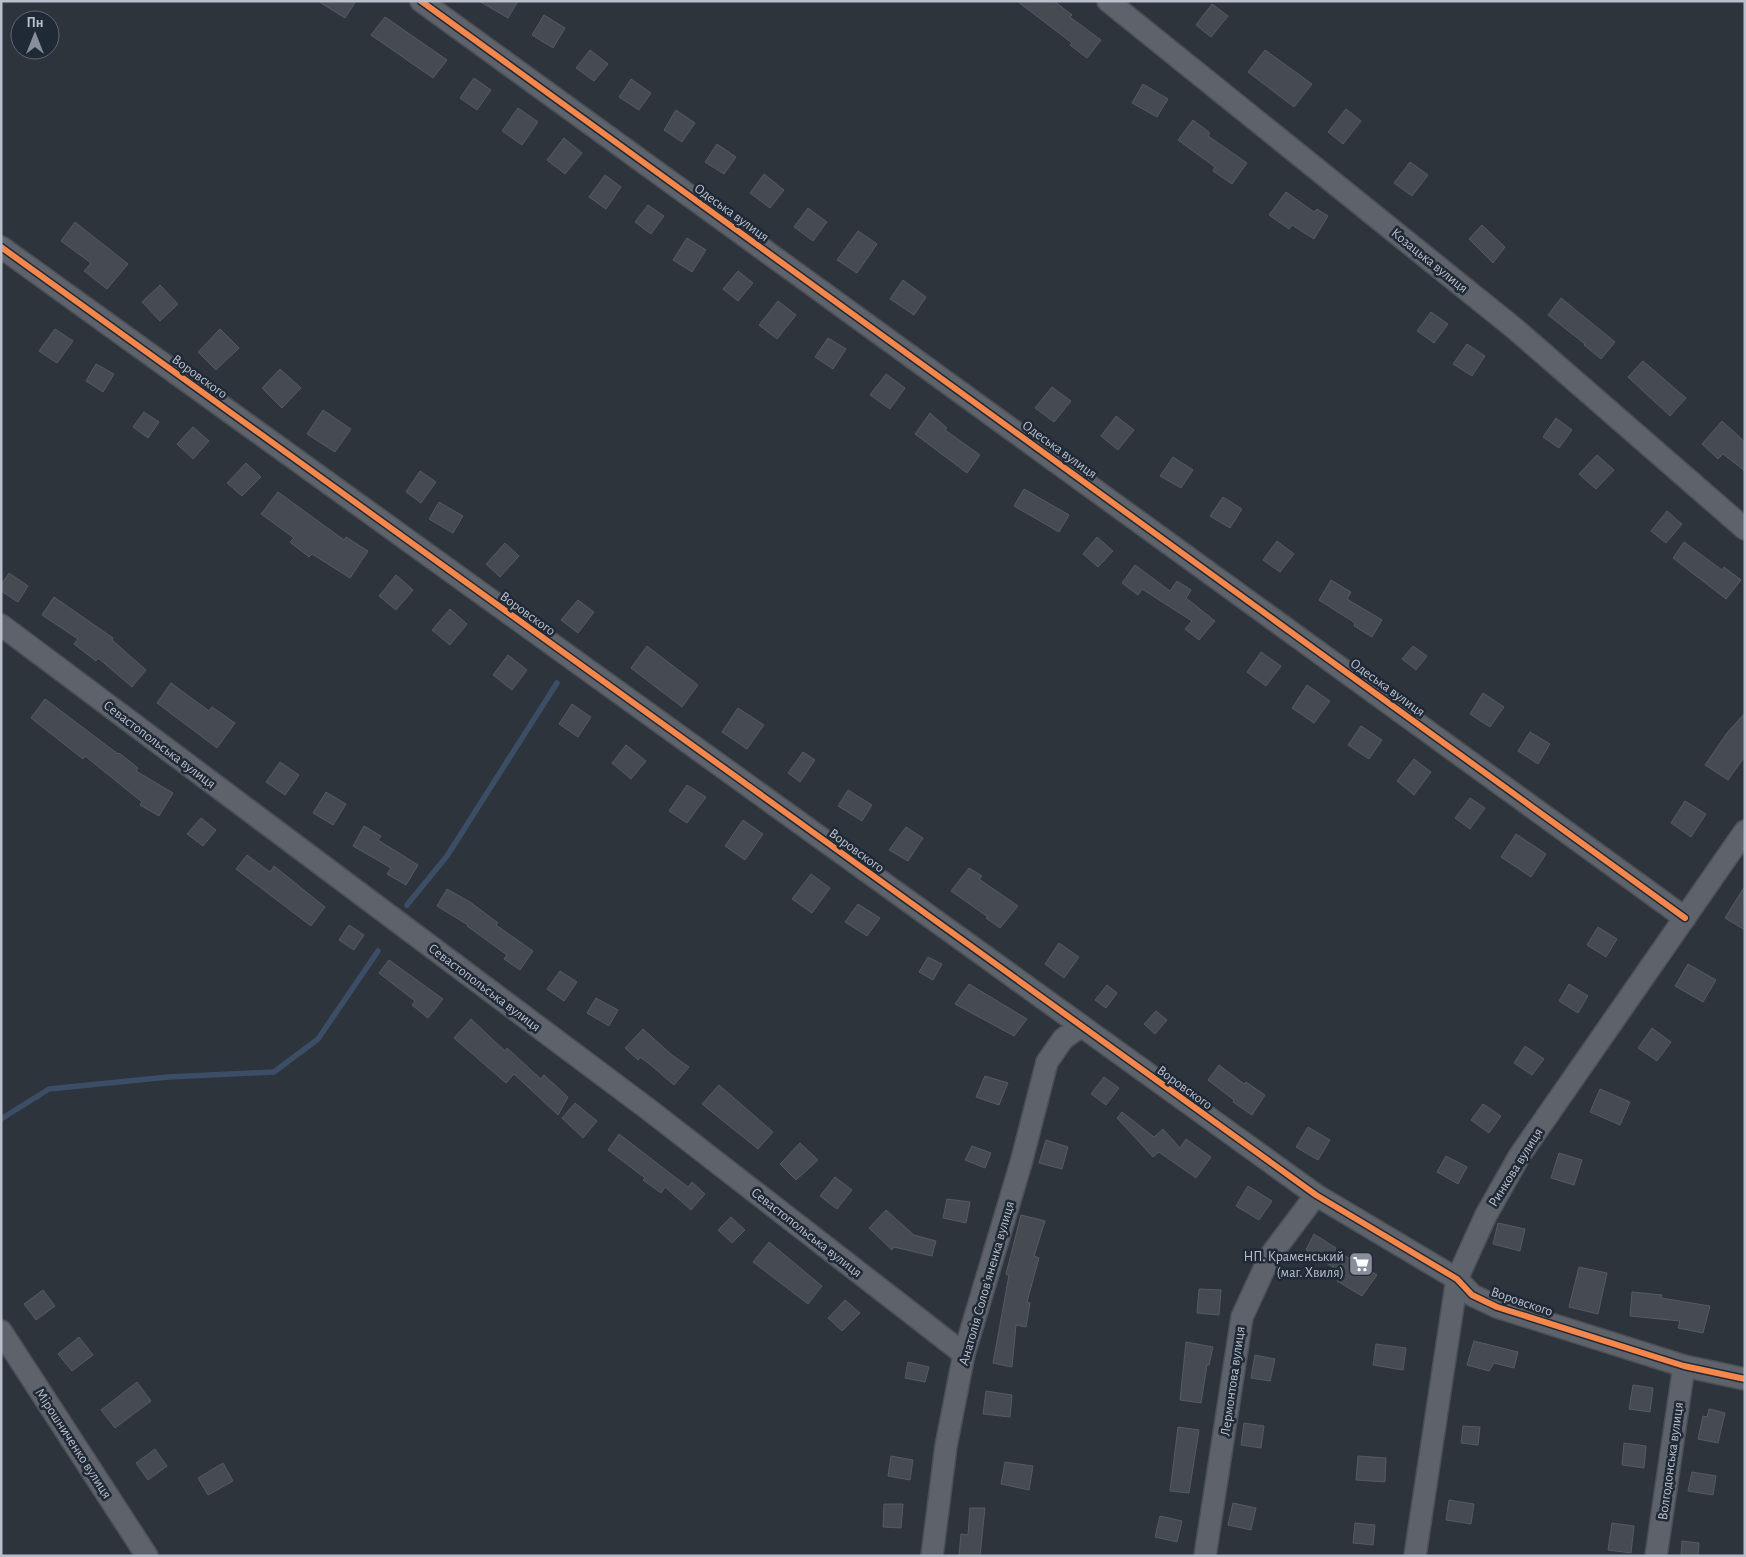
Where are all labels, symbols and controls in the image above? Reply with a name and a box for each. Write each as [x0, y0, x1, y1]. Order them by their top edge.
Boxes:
north arrow [10, 10, 60, 60]
text: Пн [26, 16, 44, 30]
street label: Одеська вулиця [691, 181, 771, 245]
street label: Козацька вулиця [1388, 226, 1470, 296]
street label: Воровского [169, 352, 230, 402]
street label: Одеська вулиця [1019, 418, 1099, 482]
street label: Воровского [497, 589, 558, 639]
street label: Одеська вулиця [1347, 656, 1427, 720]
street label: Севастопольська вулиця [101, 698, 218, 791]
street label: Воровского [826, 826, 887, 876]
street label: Севастопольська вулиця [426, 941, 543, 1034]
street label: Воровского [1154, 1063, 1215, 1113]
street label: Ринкова вулиця [1486, 1126, 1546, 1209]
street label: Севастопольська вулиця [748, 1185, 864, 1280]
street label: Анатолія Солов'яненка вулиця [957, 1200, 1017, 1367]
place label: НП. Краменський (маг. Хвиля) [1243, 1250, 1344, 1280]
supermarket icon: НП. Краменський (маг. Хвиля) [1348, 1251, 1374, 1277]
street label: Воровского [1489, 1285, 1555, 1319]
street label: Лермонтова вулиця [1218, 1325, 1248, 1437]
street label: Мірошниченко вулиця [32, 1386, 114, 1501]
street label: Волгодонська вулиця [1656, 1401, 1686, 1521]

